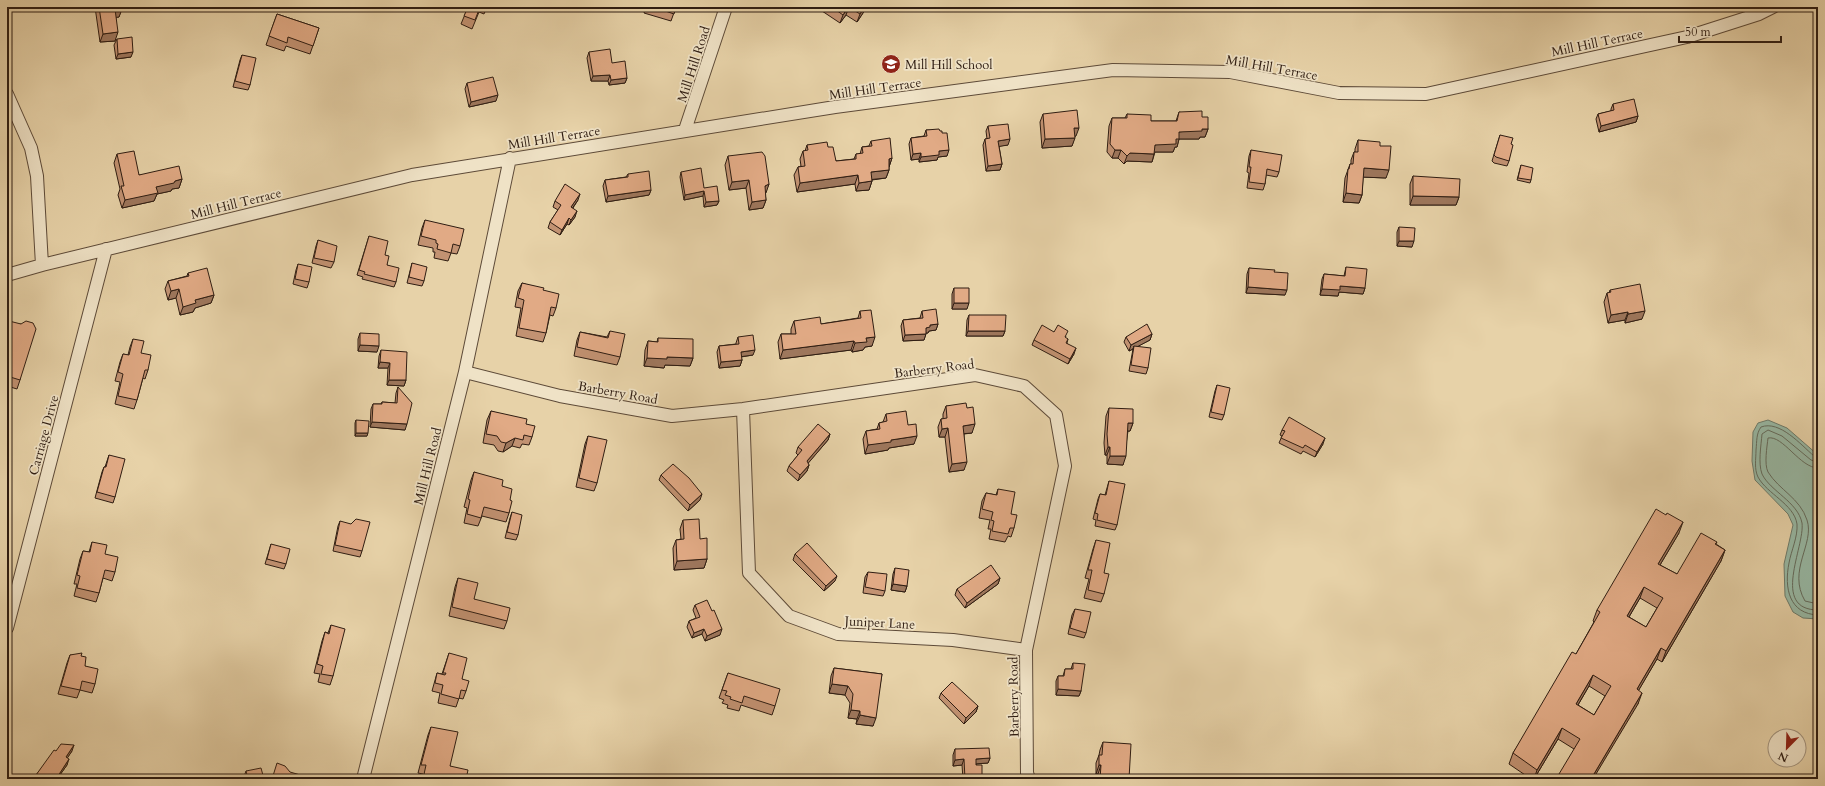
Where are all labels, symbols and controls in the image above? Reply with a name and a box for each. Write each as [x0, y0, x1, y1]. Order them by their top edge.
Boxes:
scale bar [1679, 18, 1781, 44]
street label: Mill Hill Road [673, 24, 715, 105]
street label: Mill Hill Terrace [1550, 24, 1645, 61]
text: 50 m [1685, 24, 1712, 40]
street label: Mill Hill Terrace [1224, 51, 1319, 85]
school or university icon: Mill Hill School [880, 53, 902, 75]
place label: Mill Hill School [905, 56, 993, 74]
street label: Mill Hill Terrace [828, 74, 923, 104]
street label: Mill Hill Terrace [507, 122, 602, 154]
street label: Mill Hill Terrace [189, 184, 284, 224]
street label: Barberry Road [893, 355, 975, 383]
street label: Barberry Road [577, 377, 659, 409]
street label: Carriage Drive [25, 393, 63, 477]
street label: Mill Hill Road [410, 426, 446, 507]
street label: Juniper Lane [842, 612, 916, 634]
street label: Barberry Road [1004, 657, 1024, 737]
north arrow [1767, 728, 1807, 768]
text: N [1776, 748, 1791, 766]

